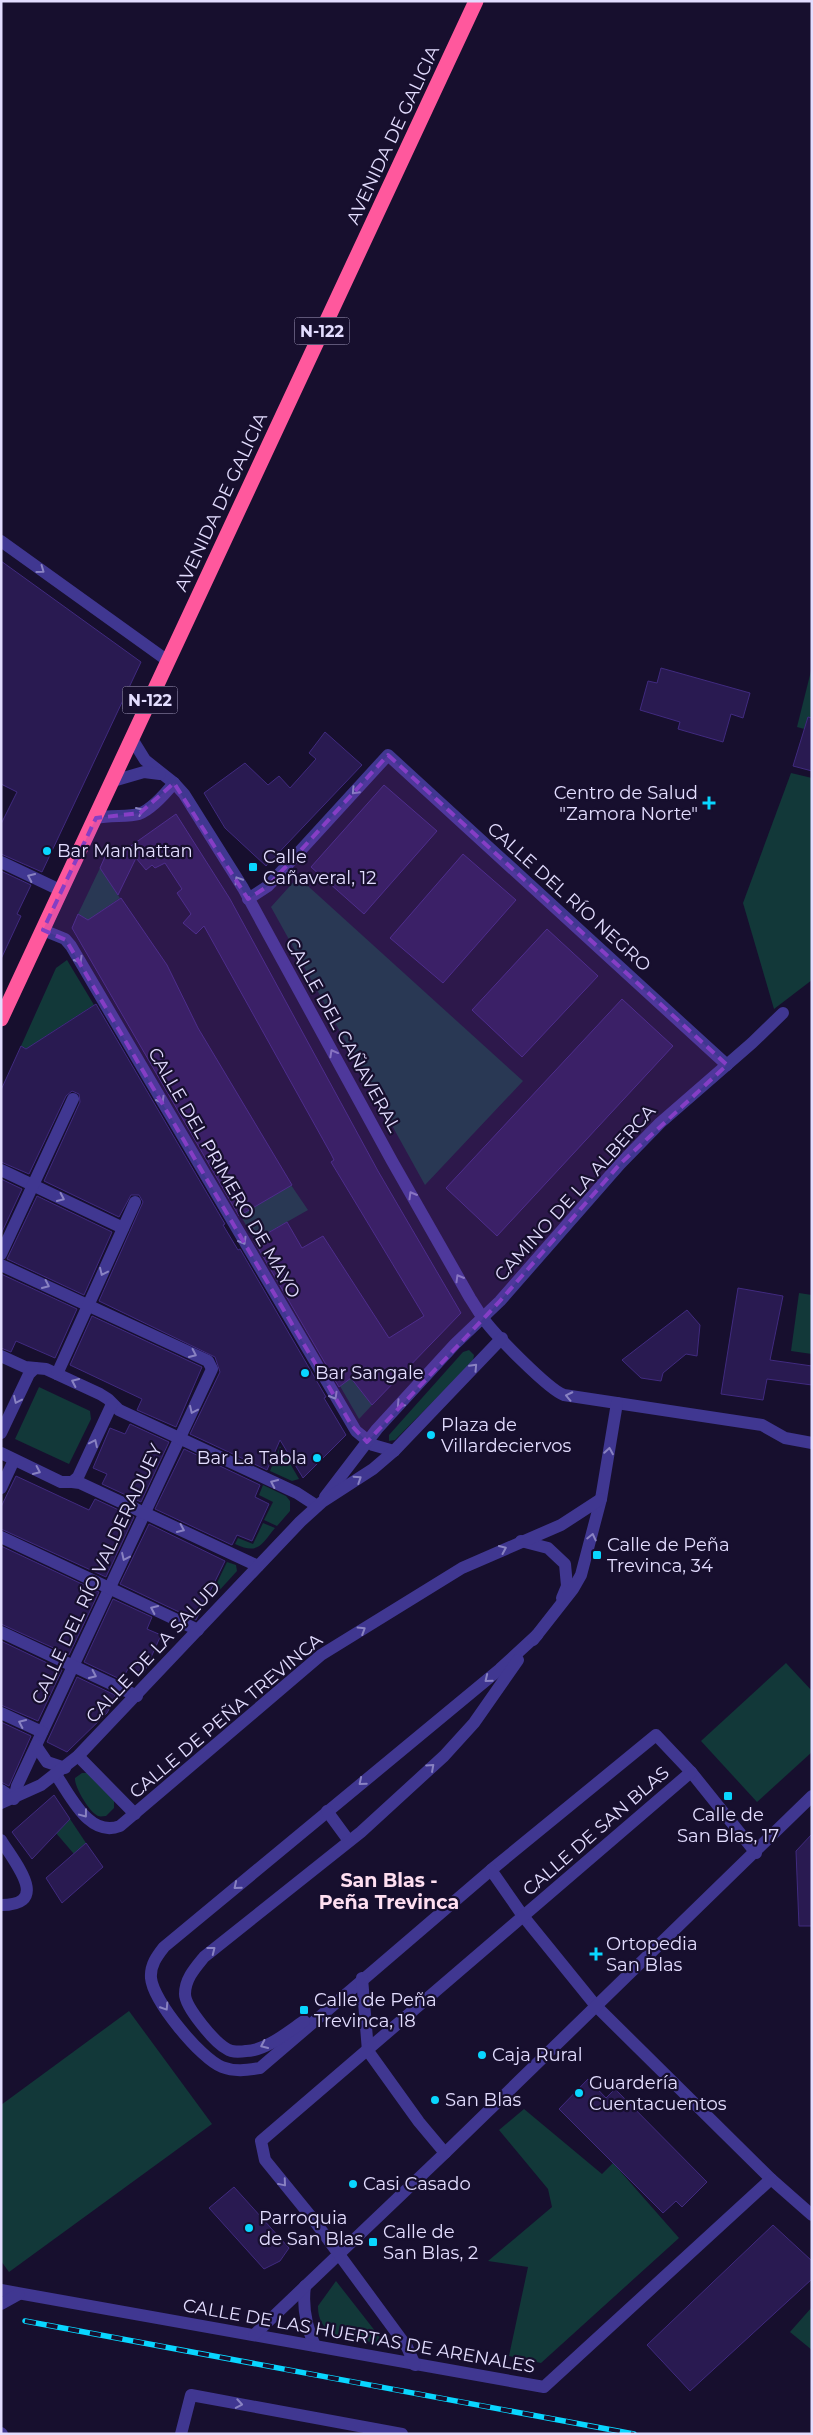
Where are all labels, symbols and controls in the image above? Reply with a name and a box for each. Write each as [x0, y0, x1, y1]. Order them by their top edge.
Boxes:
street label: AVENIDA DE GALICIA [342, 42, 444, 228]
road number: N-122 [294, 318, 350, 344]
street label: AVENIDA DE GALICIA [170, 409, 272, 595]
one-way arrow [35, 564, 45, 573]
road number: N-122 [122, 686, 178, 714]
place label: Centro de Salud "Zamora Norte" [554, 782, 698, 825]
one-way arrow [352, 786, 361, 795]
marker: Centro de Salud "Zamora Norte" [702, 796, 716, 810]
one-way arrow [135, 807, 144, 818]
street label: CALLE DEL RÍO NEGRO [483, 818, 655, 976]
place label: Bar Manhattan [57, 840, 193, 862]
marker: Bar Manhattan [41, 845, 53, 857]
place label: Calle Cañaveral, 12 [263, 846, 376, 889]
marker: Calle Cañaveral, 12 [247, 861, 259, 873]
one-way arrow [27, 872, 36, 883]
one-way arrow [234, 877, 244, 886]
street label: CALLE DEL CAÑAVERAL [280, 934, 406, 1136]
one-way arrow [72, 955, 82, 964]
street label: CALLE DEL PRIMERO DE MAYO [143, 1044, 305, 1302]
one-way arrow [329, 1049, 339, 1058]
one-way arrow [155, 1095, 165, 1104]
street label: CAMINO DE LA ALBERCA [490, 1100, 660, 1286]
one-way arrow [56, 1192, 65, 1202]
one-way arrow [408, 1192, 418, 1201]
one-way arrow [237, 1235, 247, 1244]
one-way arrow [98, 1267, 109, 1276]
one-way arrow [456, 1275, 466, 1284]
one-way arrow [40, 1279, 49, 1289]
one-way arrow [188, 1347, 197, 1358]
place label: Bar Sangale [315, 1362, 424, 1384]
one-way arrow [468, 1363, 477, 1372]
marker: Bar Sangale [299, 1367, 311, 1379]
one-way arrow [71, 1378, 80, 1389]
one-way arrow [328, 1390, 338, 1399]
one-way arrow [565, 1391, 573, 1402]
one-way arrow [12, 1395, 23, 1404]
one-way arrow [397, 1398, 406, 1407]
one-way arrow [189, 1405, 200, 1414]
place label: Plaza de Villardeciervos [441, 1414, 571, 1457]
marker: Plaza de Villardeciervos [425, 1429, 437, 1441]
one-way arrow [88, 1439, 98, 1448]
street label: CALLE DEL RÍO VALDERADUEY [27, 1440, 167, 1708]
place label: Bar La Tabla [197, 1447, 307, 1469]
one-way arrow [603, 1447, 613, 1455]
marker: Bar La Tabla [311, 1452, 323, 1464]
one-way arrow [32, 1465, 41, 1476]
one-way arrow [353, 1476, 362, 1486]
one-way arrow [270, 1478, 279, 1489]
one-way arrow [176, 1523, 185, 1533]
one-way arrow [586, 1532, 597, 1541]
place label: Calle de Peña Trevinca, 34 [607, 1534, 730, 1577]
one-way arrow [498, 1545, 507, 1556]
marker: Calle de Peña Trevinca, 34 [591, 1549, 603, 1561]
one-way arrow [120, 1552, 131, 1561]
street label: CALLE DE LA SALUD [81, 1576, 225, 1728]
one-way arrow [150, 1605, 159, 1616]
one-way arrow [357, 1626, 366, 1636]
street label: CALLE DE PEÑA TREVINCA [125, 1629, 327, 1803]
one-way arrow [88, 1668, 97, 1679]
one-way arrow [485, 1674, 494, 1682]
one-way arrow [18, 1718, 27, 1729]
street label: CALLE DE SAN BLAS [518, 1762, 674, 1900]
one-way arrow [425, 1764, 434, 1773]
one-way arrow [359, 1777, 368, 1786]
marker: Calle de San Blas, 17 [722, 1790, 734, 1802]
place label: Calle de San Blas, 17 [677, 1804, 779, 1847]
one-way arrow [78, 1808, 87, 1818]
district label: San Blas - Peña Trevinca [319, 1869, 459, 1914]
one-way arrow [234, 1881, 243, 1890]
place label: Ortopedia San Blas [606, 1933, 698, 1976]
one-way arrow [207, 1947, 216, 1956]
marker: Ortopedia San Blas [590, 1948, 602, 1960]
place label: Calle de Peña Trevinca, 18 [314, 1989, 437, 2032]
one-way arrow [159, 2002, 169, 2011]
marker: Calle de Peña Trevinca, 18 [298, 2004, 310, 2016]
one-way arrow [260, 2039, 269, 2049]
place label: Caja Rural [492, 2044, 583, 2066]
marker: Caja Rural [476, 2049, 488, 2061]
place label: Guardería Cuentacuentos [589, 2072, 727, 2115]
marker: Guardería Cuentacuentos [573, 2087, 585, 2099]
place label: San Blas [445, 2089, 522, 2111]
marker: San Blas [429, 2094, 441, 2106]
place label: Casi Casado [363, 2173, 471, 2195]
one-way arrow [278, 2177, 287, 2186]
marker: Casi Casado [347, 2178, 359, 2190]
place label: Parroquia de San Blas [259, 2207, 363, 2250]
place label: Calle de San Blas, 2 [383, 2221, 478, 2264]
marker: Parroquia de San Blas [243, 2222, 255, 2234]
marker: Calle de San Blas, 2 [367, 2236, 379, 2248]
street label: CALLE DE LAS HUERTAS DE ARENALES [181, 2294, 537, 2378]
one-way arrow [234, 2398, 243, 2408]

